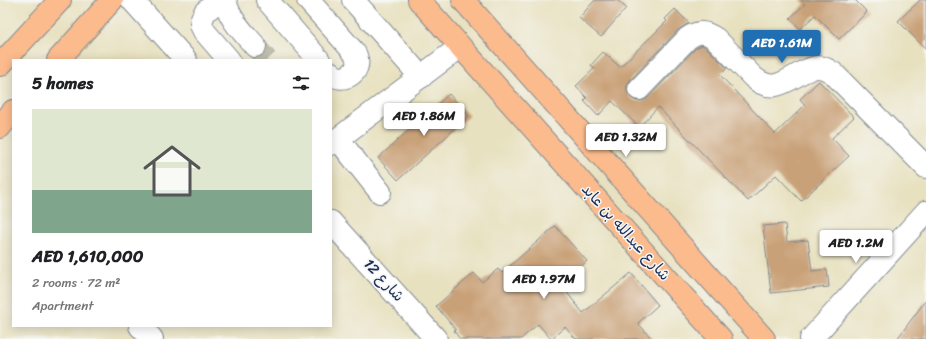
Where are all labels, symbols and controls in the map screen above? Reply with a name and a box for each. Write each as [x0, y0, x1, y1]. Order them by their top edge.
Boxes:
pin: AED 1.61M [736, 30, 828, 64]
text: AED 1.61M [752, 31, 812, 54]
text: 5 homes [32, 68, 93, 98]
icon: filters [290, 72, 312, 94]
pin: AED 1.86M [378, 103, 470, 137]
text: AED 1.86M [393, 104, 455, 127]
pin: AED 1.32M [580, 124, 672, 158]
text: AED 1.32M [595, 125, 657, 148]
icon: home [136, 135, 208, 207]
street label: شارع عبدالله بن عابد [575, 177, 677, 287]
pin: AED 1.2M [815, 230, 897, 264]
text: AED 1.2M [828, 231, 884, 254]
text: AED 1,610,000 [32, 241, 144, 271]
street label: شارع 12 [357, 252, 411, 308]
pin: AED 1.97M [498, 266, 590, 300]
text: AED 1.97M [513, 267, 575, 290]
text: 2 rooms · 72 m² [32, 271, 120, 294]
text: Apartment [32, 294, 93, 317]

